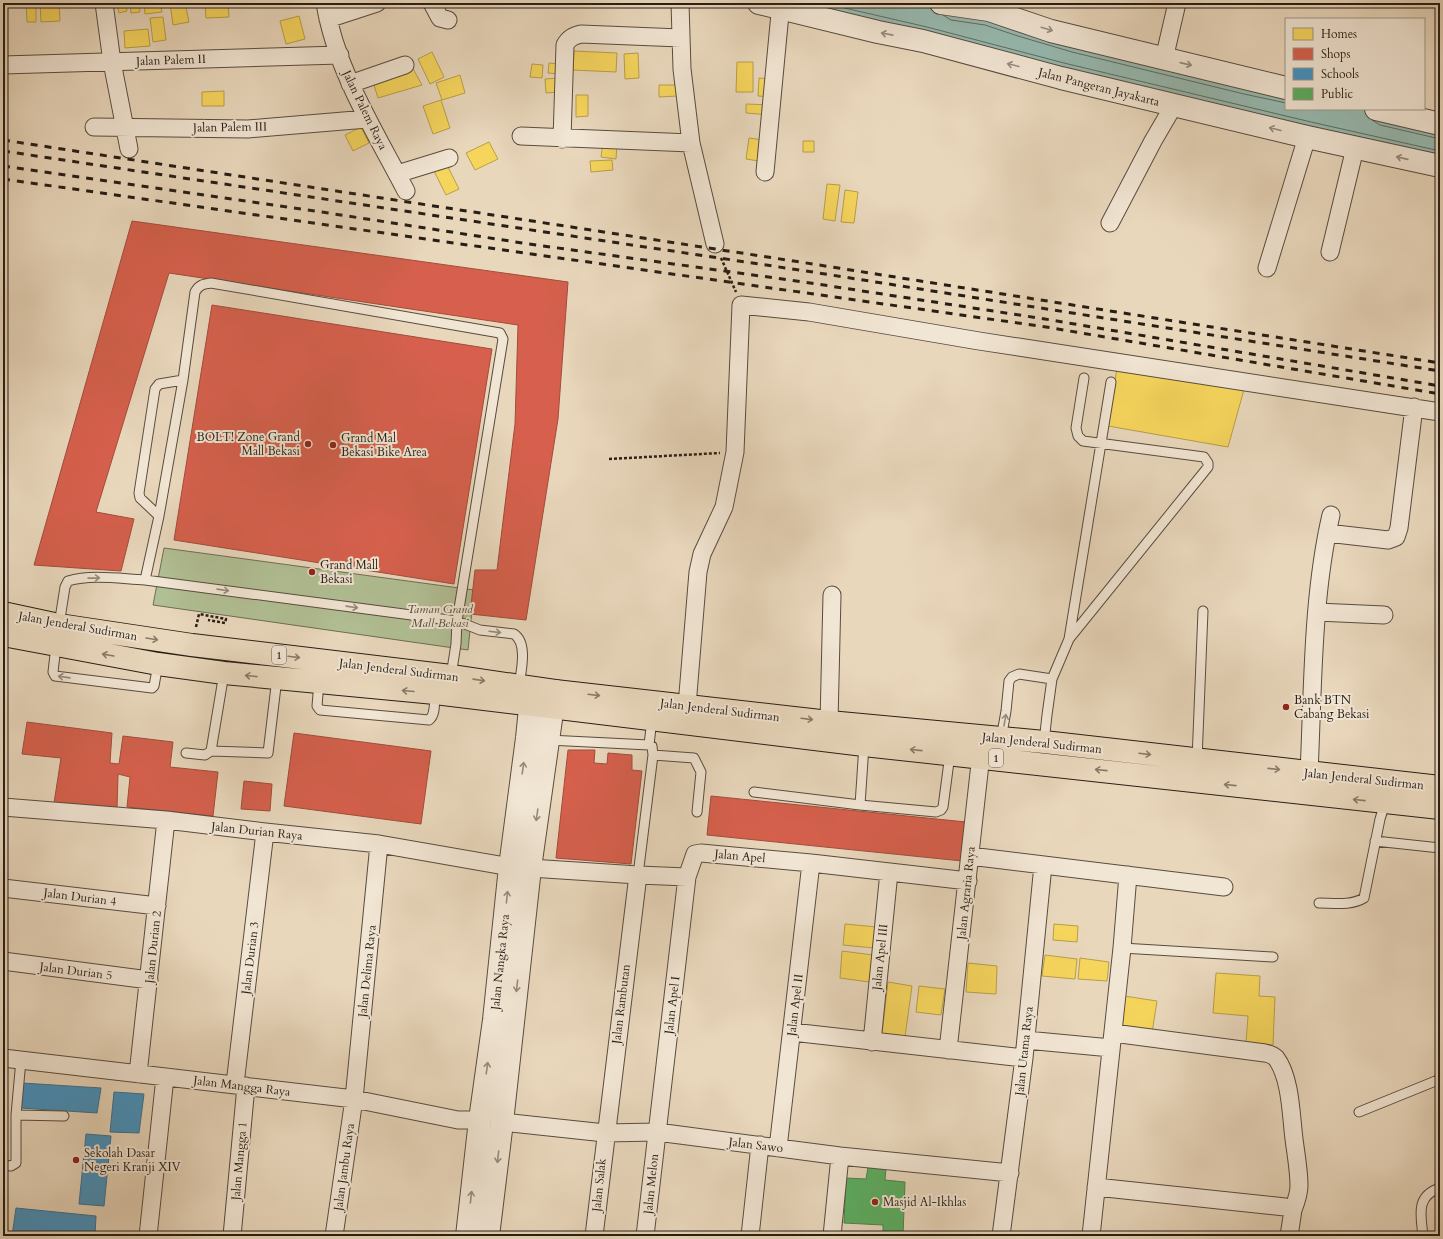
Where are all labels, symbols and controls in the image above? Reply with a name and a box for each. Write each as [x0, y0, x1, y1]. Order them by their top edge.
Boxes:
legend [1285, 18, 1425, 110]
one-way arrow [1040, 26, 1053, 33]
text: Homes [1321, 26, 1357, 42]
one-way arrow [881, 29, 894, 37]
text: Shops [1321, 46, 1350, 62]
street label: Jalan Palem II [134, 51, 206, 69]
one-way arrow [1007, 61, 1020, 69]
one-way arrow [1179, 61, 1192, 69]
street label: Jalan Pangeran Jayakarta [1035, 64, 1162, 110]
street label: Jalan Palem Raya [338, 66, 392, 153]
text: Schools [1321, 66, 1359, 82]
text: Public [1321, 86, 1354, 102]
street label: Jalan Palem III [191, 118, 267, 136]
one-way arrow [1269, 124, 1282, 132]
one-way arrow [1396, 153, 1409, 161]
place label: BOLT! Zone Grand Mall Bekasi [197, 429, 301, 459]
place label: Grand Mal Bekasi Bike Area [341, 430, 428, 460]
marker: BOLT! Zone Grand Mall Bekasi [303, 439, 313, 449]
marker: Grand Mal Bekasi Bike Area [328, 440, 338, 450]
place label: Grand Mall Bekasi [320, 557, 378, 587]
marker: Grand Mall Bekasi [307, 567, 317, 577]
one-way arrow [87, 574, 100, 582]
one-way arrow [216, 586, 229, 594]
park label: Taman Grand Mall Bekasi [407, 601, 474, 631]
one-way arrow [345, 603, 358, 611]
street label: Jalan Jenderal Sudirman [15, 607, 139, 644]
one-way arrow [488, 628, 501, 635]
one-way arrow [145, 635, 158, 643]
road number: 1 [272, 646, 286, 664]
one-way arrow [102, 651, 115, 659]
one-way arrow [288, 653, 301, 661]
street label: Jalan Jenderal Sudirman [336, 654, 460, 685]
one-way arrow [245, 672, 258, 679]
one-way arrow [58, 673, 71, 681]
one-way arrow [472, 676, 485, 684]
one-way arrow [402, 687, 415, 695]
one-way arrow [587, 691, 600, 699]
place label: Bank BTN Cabang Bekasi [1294, 692, 1370, 722]
street label: Jalan Jenderal Sudirman [657, 694, 781, 725]
marker: Bank BTN Cabang Bekasi [1281, 702, 1291, 712]
one-way arrow [1001, 714, 1009, 727]
one-way arrow [800, 716, 813, 723]
street label: Jalan Jenderal Sudirman [979, 729, 1103, 757]
one-way arrow [910, 746, 923, 754]
road number: 1 [989, 749, 1003, 767]
one-way arrow [1138, 750, 1151, 758]
one-way arrow [519, 762, 527, 775]
one-way arrow [1267, 765, 1280, 773]
street label: Jalan Jenderal Sudirman [1301, 765, 1425, 793]
one-way arrow [1095, 767, 1108, 774]
one-way arrow [1224, 781, 1237, 789]
one-way arrow [1353, 796, 1366, 803]
one-way arrow [533, 808, 541, 821]
street label: Jalan Durian Raya [208, 818, 304, 844]
street label: Jalan Agraria Raya [953, 845, 979, 942]
street label: Jalan Apel [712, 846, 766, 866]
street label: Jalan Durian 4 [41, 884, 117, 909]
one-way arrow [503, 891, 511, 904]
street label: Jalan Durian 2 [141, 910, 165, 986]
street label: Jalan Nangka Raya [487, 912, 513, 1013]
street label: Jalan Durian 3 [237, 921, 262, 997]
street label: Jalan Delima Raya [354, 923, 380, 1020]
street label: Jalan Apel III [868, 923, 891, 993]
street label: Jalan Durian 5 [37, 958, 113, 983]
street label: Jalan Rambutan [608, 963, 634, 1047]
street label: Jalan Apel II [783, 973, 807, 1039]
street label: Jalan Apel I [660, 975, 683, 1037]
one-way arrow [514, 979, 521, 992]
street label: Jalan Utama Raya [1011, 1005, 1037, 1099]
one-way arrow [483, 1062, 491, 1075]
street label: Jalan Mangga Raya [191, 1072, 292, 1100]
street label: Jalan Mangga 1 [227, 1121, 250, 1203]
street label: Jalan Jambu Raya [330, 1121, 358, 1214]
street label: Jalan Sawo [726, 1133, 785, 1156]
place label: Sekolah Dasar Negeri Kranji XIV [84, 1145, 181, 1175]
one-way arrow [494, 1150, 502, 1163]
street label: Jalan Melon [640, 1153, 662, 1217]
marker: Sekolah Dasar Negeri Kranji XIV [71, 1155, 81, 1165]
street label: Jalan Salak [588, 1157, 610, 1214]
one-way arrow [468, 1191, 475, 1204]
place label: Masjid Al-Ikhlas [883, 1194, 966, 1210]
marker: Masjid Al-Ikhlas [870, 1197, 880, 1207]

